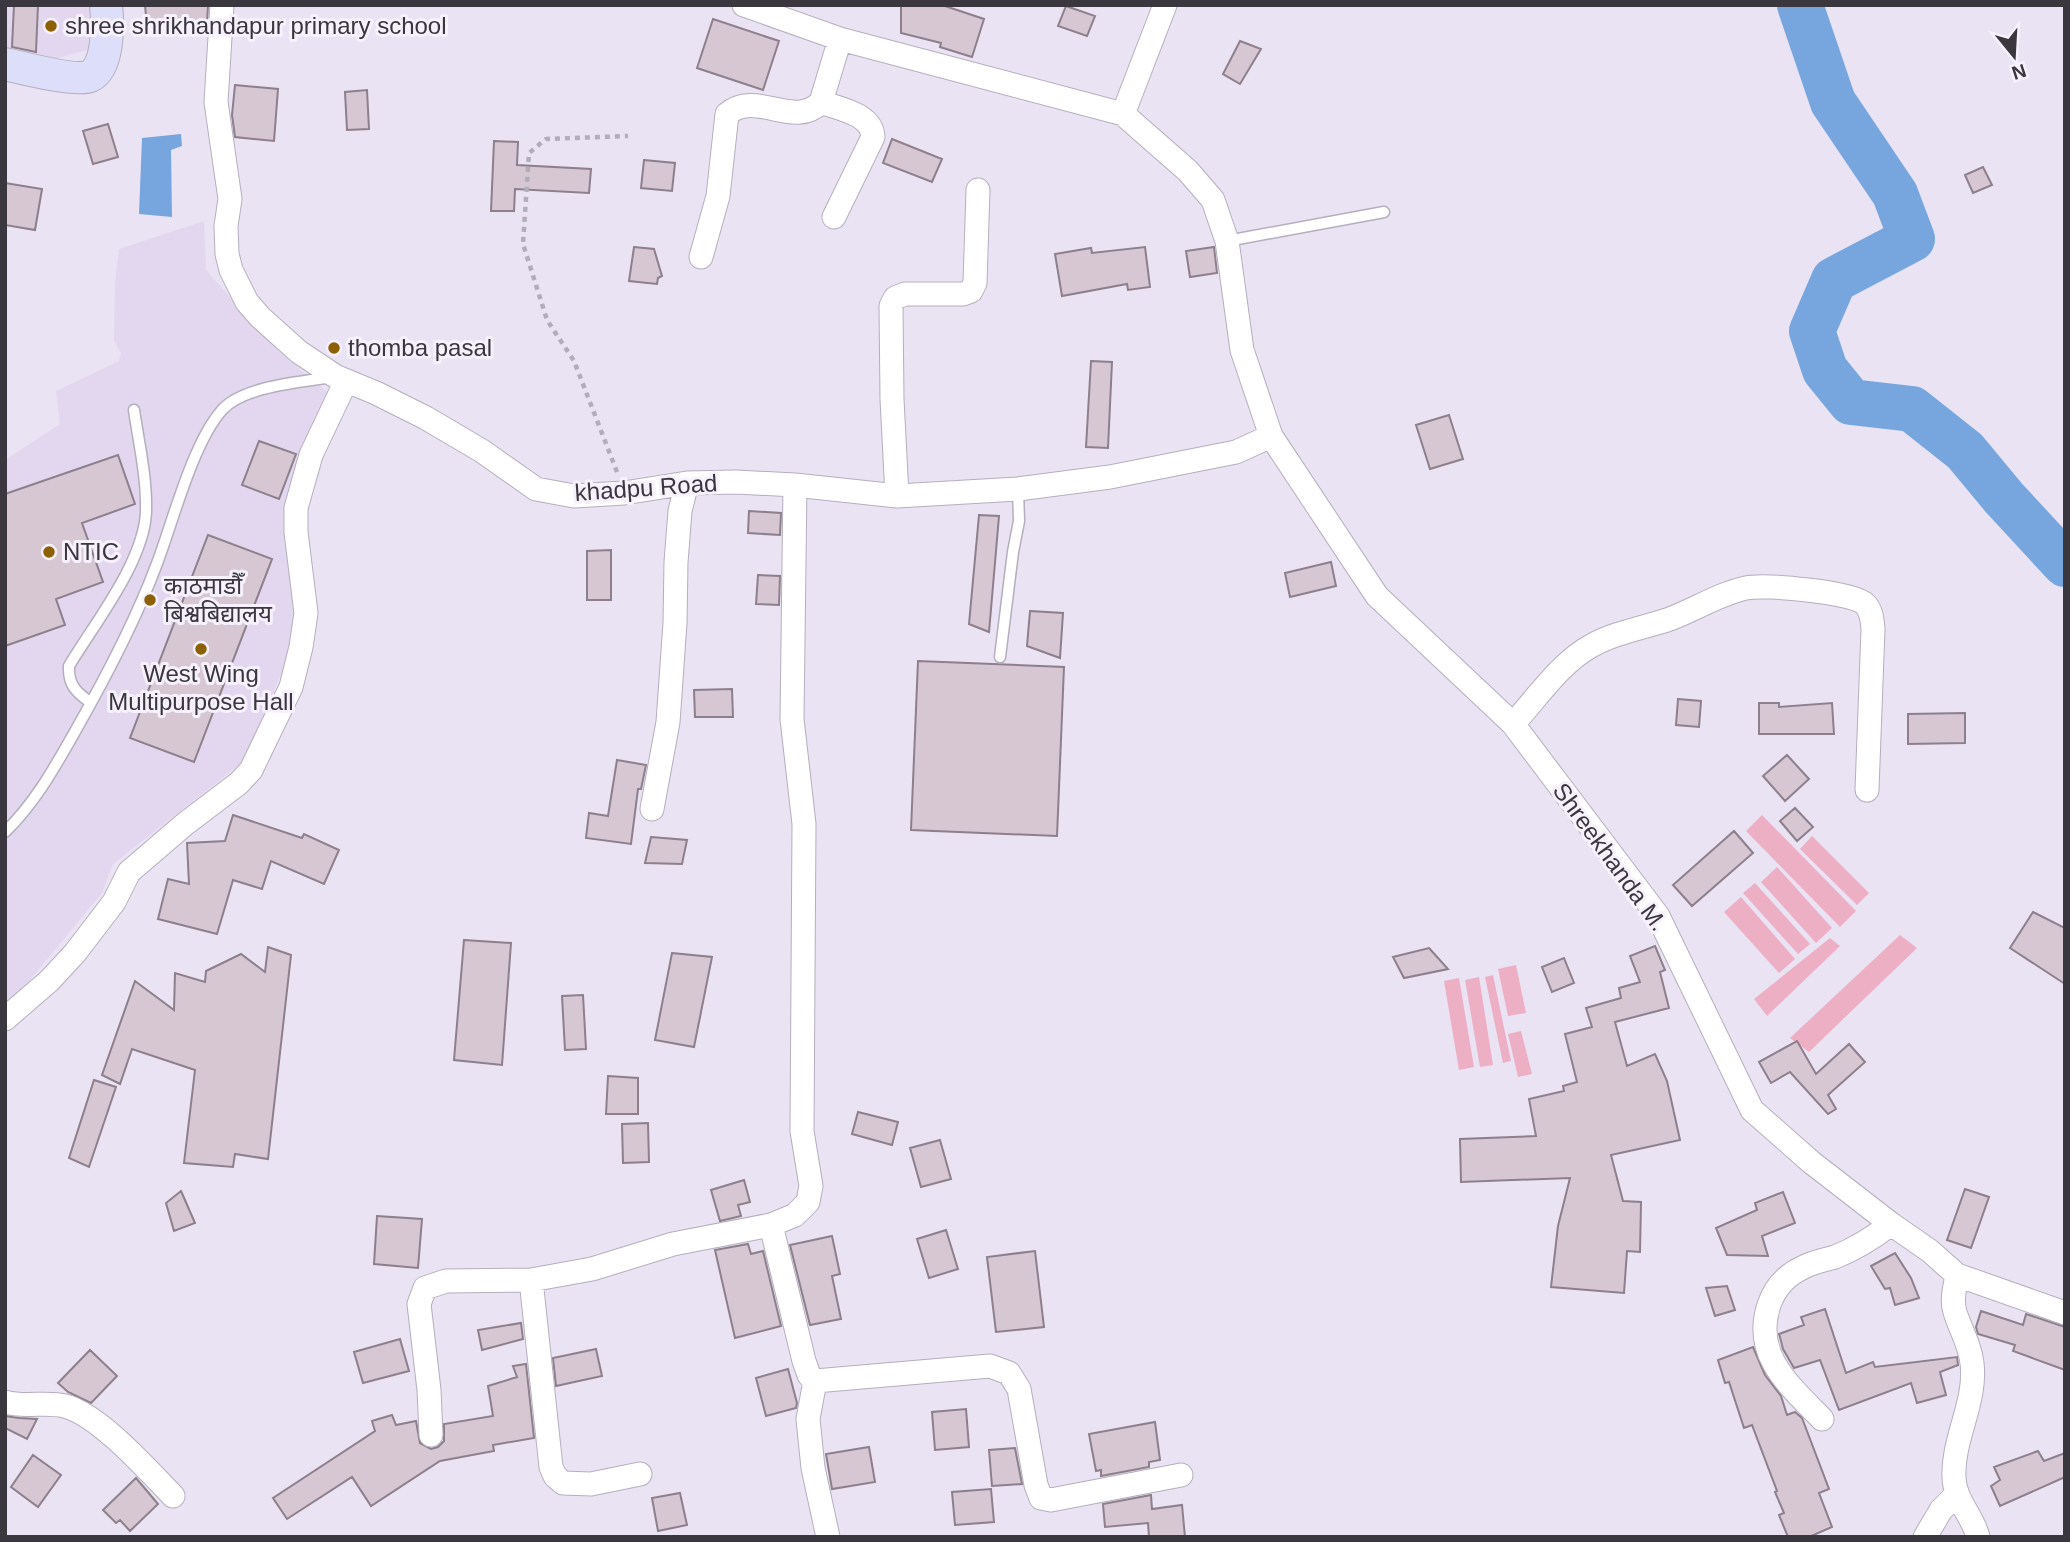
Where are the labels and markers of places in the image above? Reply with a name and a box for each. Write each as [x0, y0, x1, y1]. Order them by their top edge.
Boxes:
place label: shree shrikhandapur primary school [65, 12, 447, 39]
marker: shree shrikhandapur primary school [43, 18, 59, 34]
place label: thomba pasal [348, 334, 492, 361]
marker: thomba pasal [326, 340, 342, 356]
place label: NTIC [63, 538, 119, 565]
marker: NTIC [41, 544, 57, 560]
place label: काठमाडौँ बिश्वबिद्यालय [164, 572, 273, 627]
marker: काठमाडौँ बिश्वबिद्यालय [142, 592, 158, 608]
marker: West Wing Multipurpose Hall [193, 641, 209, 657]
place label: West Wing Multipurpose Hall [108, 660, 294, 715]

